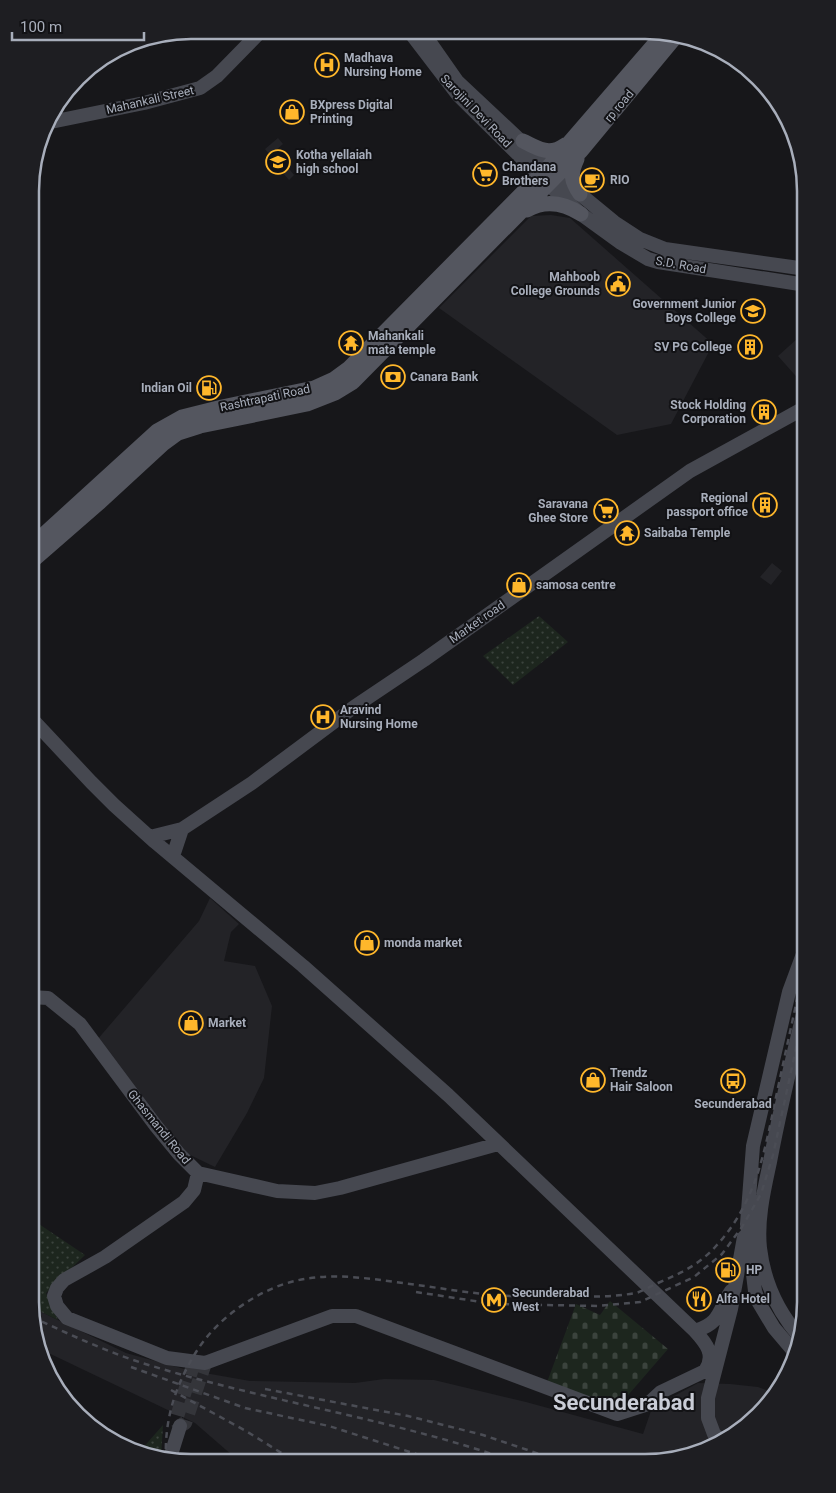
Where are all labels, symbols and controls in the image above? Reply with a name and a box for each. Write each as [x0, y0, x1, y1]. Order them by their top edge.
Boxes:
scale bar [12, 10, 145, 42]
text: 100 m [20, 18, 62, 36]
place label: Madhava Nursing Home [344, 51, 422, 79]
hospital icon: Madhava Nursing Home [314, 52, 340, 78]
street label: Sarojini Devi Road [438, 72, 514, 150]
street label: Mahankali Street [105, 83, 195, 117]
street label: rp road [601, 87, 637, 125]
place label: BXpress Digital Printing [310, 98, 393, 126]
shop icon: BXpress Digital Printing [279, 99, 305, 125]
place label: Kotha yellaiah high school [296, 148, 372, 176]
school or university icon: Kotha yellaiah high school [265, 149, 291, 175]
place label: Chandana Brothers [502, 160, 557, 188]
supermarket icon: Chandana Brothers [472, 161, 498, 187]
cafe icon: RIO [579, 167, 605, 193]
place label: RIO [610, 173, 629, 187]
street label: S.D. Road [655, 254, 707, 276]
place label: Mahboob College Grounds [511, 270, 600, 298]
public building icon: Mahboob College Grounds [605, 271, 631, 297]
place label: Government Junior Boys College [632, 297, 737, 325]
school or university icon: Government Junior Boys College [740, 298, 766, 324]
place label: Mahankali mata temple [368, 329, 436, 357]
temple icon: Mahankali mata temple [338, 330, 364, 356]
building icon: SV PG College [737, 334, 763, 360]
place label: SV PG College [654, 340, 733, 354]
bank icon: Canara Bank [380, 364, 406, 390]
place label: Canara Bank [410, 370, 479, 384]
fuel station icon: Indian Oil [196, 375, 222, 401]
place label: Indian Oil [141, 381, 192, 395]
street label: Rashtrapati Road [219, 382, 311, 414]
place label: Stock Holding Corporation [670, 398, 746, 426]
building icon: Stock Holding Corporation [751, 399, 777, 425]
place label: Regional passport office [667, 491, 749, 519]
building icon: Regional passport office [752, 492, 778, 518]
place label: Saravana Ghee Store [528, 497, 589, 525]
supermarket icon: Saravana Ghee Store [593, 498, 619, 524]
temple icon: Saibaba Temple [614, 520, 640, 546]
place label: Saibaba Temple [644, 526, 731, 540]
shop icon: samosa centre [506, 572, 532, 598]
place label: samosa centre [536, 578, 616, 592]
street label: Market road [447, 598, 507, 646]
place label: Aravind Nursing Home [340, 703, 418, 731]
hospital icon: Aravind Nursing Home [310, 704, 336, 730]
shop icon: monda market [354, 930, 380, 956]
place label: monda market [384, 936, 462, 950]
shop icon: Market [178, 1010, 204, 1036]
place label: Market [208, 1016, 246, 1030]
place label: Trendz Hair Saloon [610, 1066, 673, 1094]
shop icon: Trendz Hair Saloon [580, 1067, 606, 1093]
bus stop icon: Secunderabad [720, 1068, 746, 1094]
street label: Ghasmandi Road [125, 1087, 193, 1167]
place label: Secunderabad [694, 1097, 772, 1111]
fuel station icon: HP [715, 1257, 741, 1283]
place label: HP [746, 1263, 762, 1277]
place label: Secunderabad West [512, 1286, 590, 1314]
restaurant icon: Alfa Hotel [686, 1286, 712, 1312]
metro station icon: Secunderabad West [481, 1287, 507, 1313]
place label: Alfa Hotel [716, 1292, 770, 1306]
district label: Secunderabad [553, 1390, 695, 1415]

